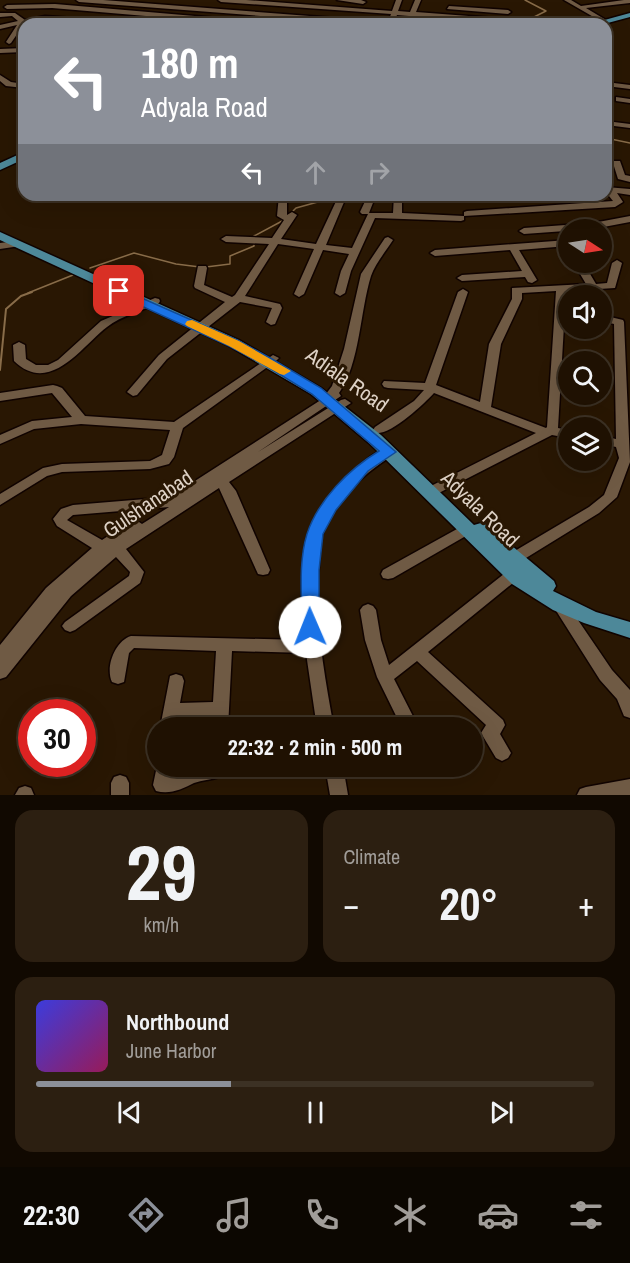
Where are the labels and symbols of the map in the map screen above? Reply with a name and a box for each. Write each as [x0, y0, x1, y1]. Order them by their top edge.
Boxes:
north arrow [558, 219, 612, 273]
pin [93, 265, 144, 316]
street label: Adiala Road [299, 340, 394, 419]
street label: Gulshanabad [97, 463, 198, 544]
street label: Adyala Road [434, 463, 526, 553]
position arrow [278, 595, 342, 659]
speed limit sign: 30 [18, 699, 96, 777]

